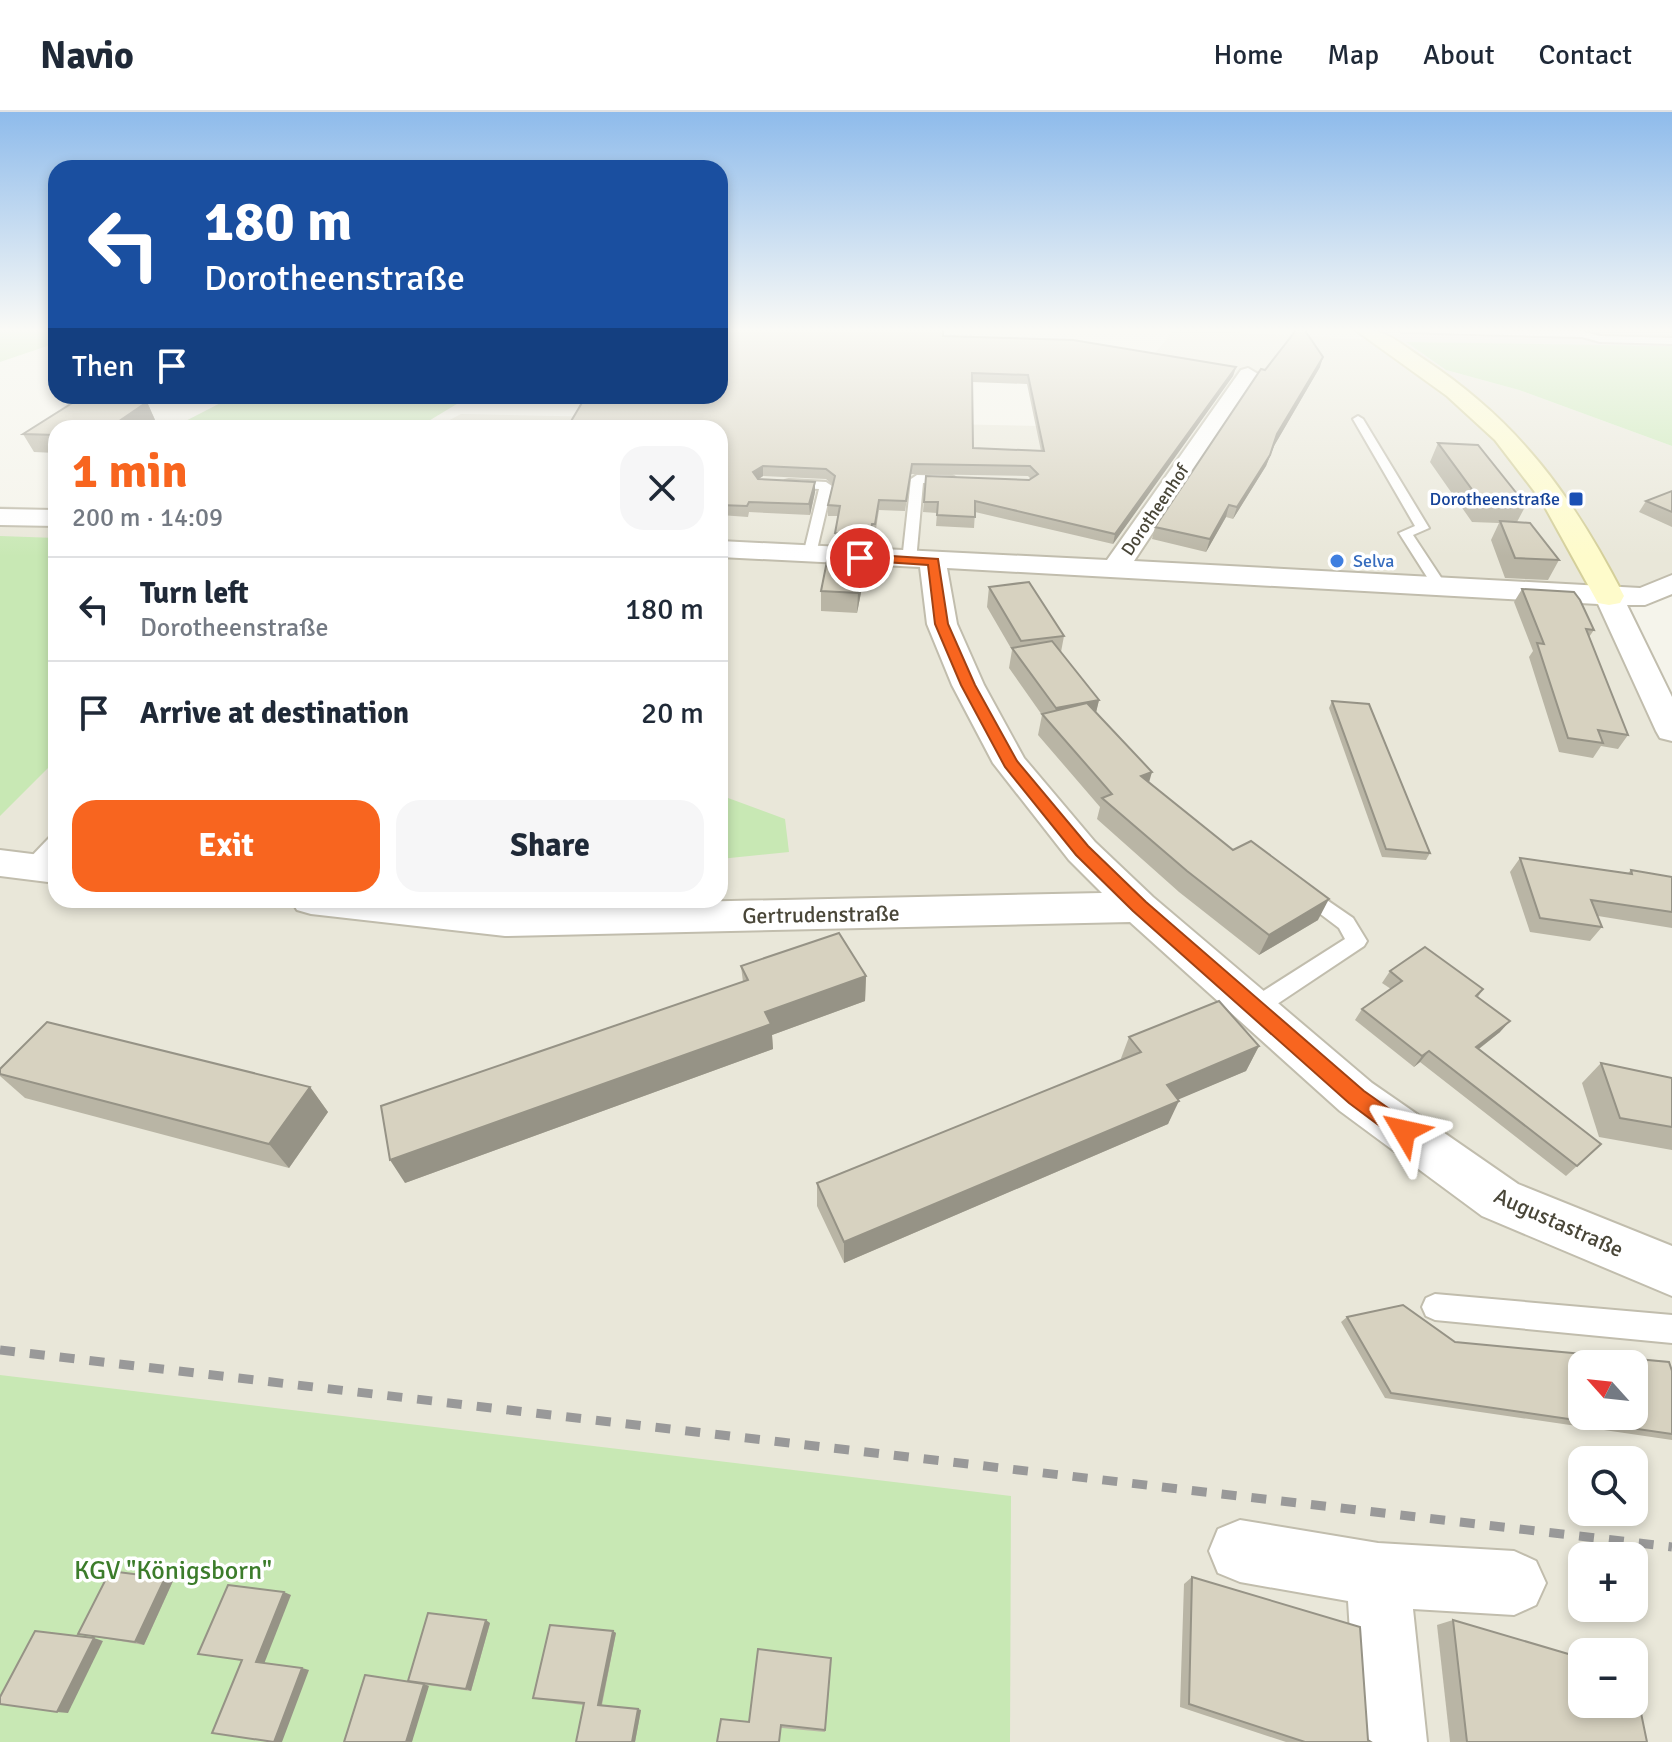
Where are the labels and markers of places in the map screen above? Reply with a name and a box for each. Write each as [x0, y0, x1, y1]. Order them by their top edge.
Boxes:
place label: Dorotheenstraße [1429, 488, 1560, 510]
marker: Dorotheenstraße [1567, 490, 1585, 508]
pin [826, 524, 894, 592]
place label: Selva [1353, 550, 1394, 572]
marker: Selva [1328, 552, 1346, 570]

